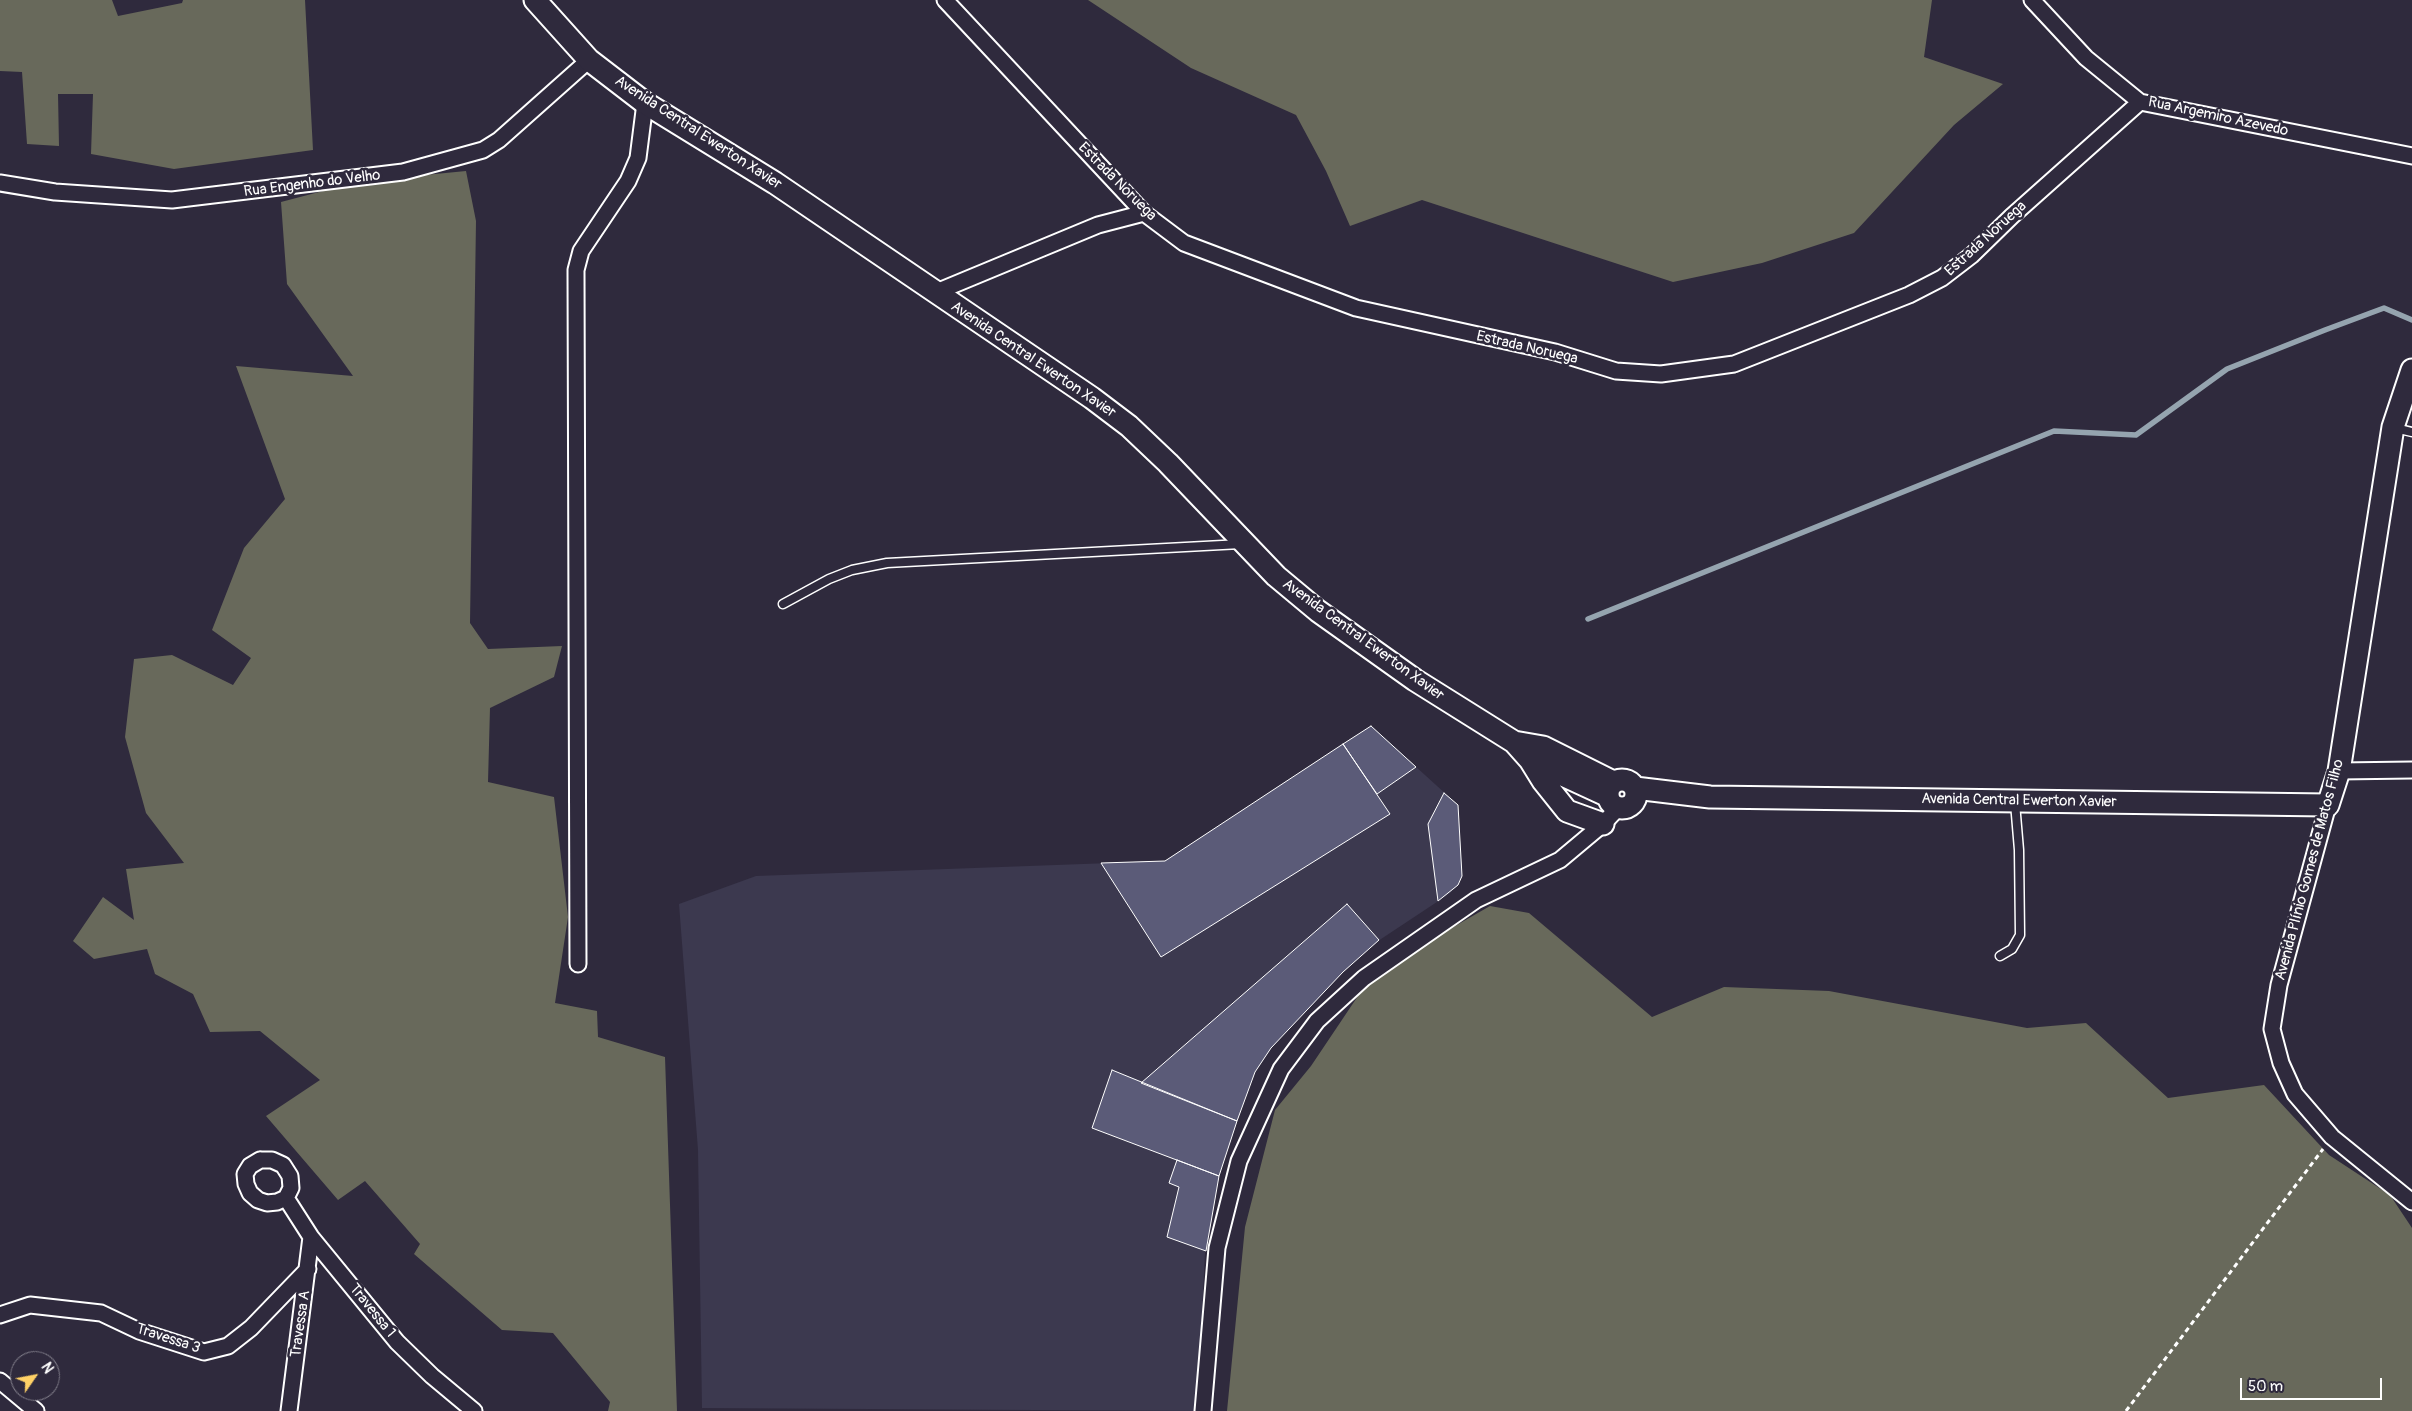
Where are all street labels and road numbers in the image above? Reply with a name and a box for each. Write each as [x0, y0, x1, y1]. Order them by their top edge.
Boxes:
street label: Avenida Central Ewerton Xavier [611, 72, 785, 194]
street label: Rua Argemiro Azevedo [2146, 93, 2290, 141]
street label: Estrada Noruega [1074, 139, 1160, 225]
street label: Rua Engenho do Velho [243, 167, 381, 201]
street label: Estrada Noruega [1942, 198, 2030, 280]
street label: Avenida Central Ewerton Xavier [947, 298, 1119, 422]
street label: Estrada Noruega [1475, 328, 1579, 368]
street label: Avenida Central Ewerton Xavier [1279, 575, 1447, 705]
street label: Avenida Plínio Gomes de Matos Filho [2272, 758, 2348, 982]
street label: Avenida Central Ewerton Xavier [1921, 790, 2117, 812]
street label: Travessa 1 [345, 1281, 399, 1341]
street label: Travessa A [287, 1289, 315, 1359]
street label: Travessa 3 [134, 1320, 202, 1358]

